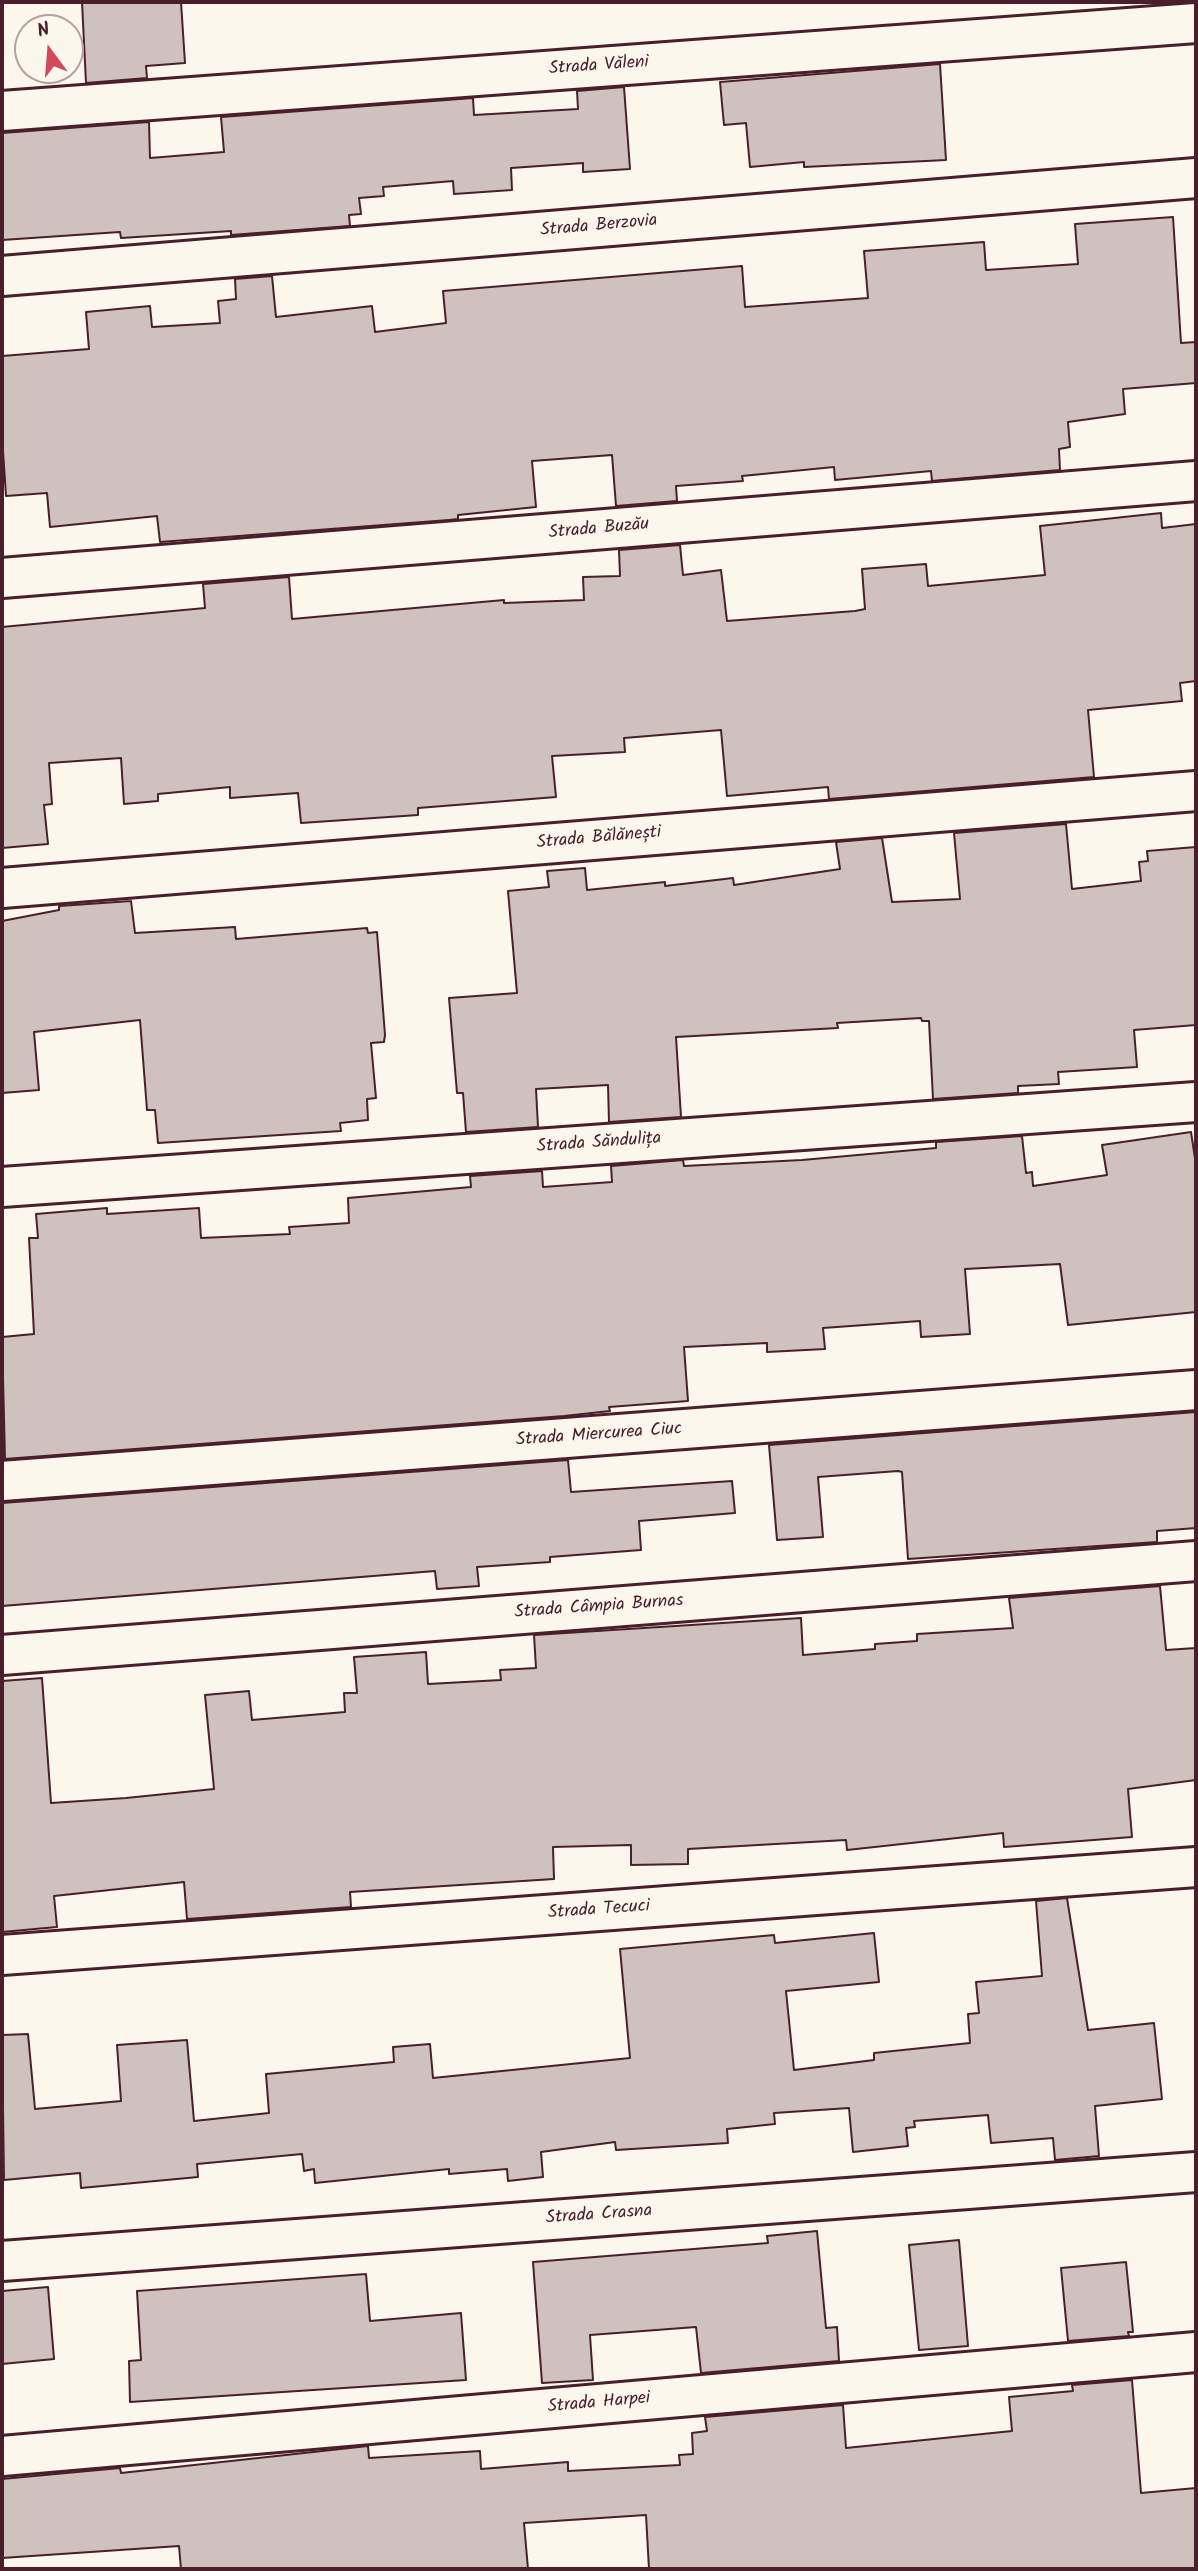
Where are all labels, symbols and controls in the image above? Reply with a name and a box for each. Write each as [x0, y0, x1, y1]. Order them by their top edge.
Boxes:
north arrow [14, 14, 84, 84]
text: N [34, 15, 54, 47]
street label: Strada Văleni [548, 53, 650, 81]
street label: Strada Berzovia [540, 211, 658, 243]
street label: Strada Buzău [548, 515, 650, 545]
street label: Strada Bălănești [536, 823, 662, 855]
street label: Strada Săndulița [536, 1129, 662, 1159]
street label: Strada Miercurea Ciuc [515, 1419, 683, 1453]
street label: Strada Câmpia Burnas [514, 1591, 684, 1625]
street label: Strada Tecuci [547, 1897, 651, 1925]
street label: Strada Crasna [545, 2202, 653, 2230]
street label: Strada Harpei [547, 2389, 651, 2419]

